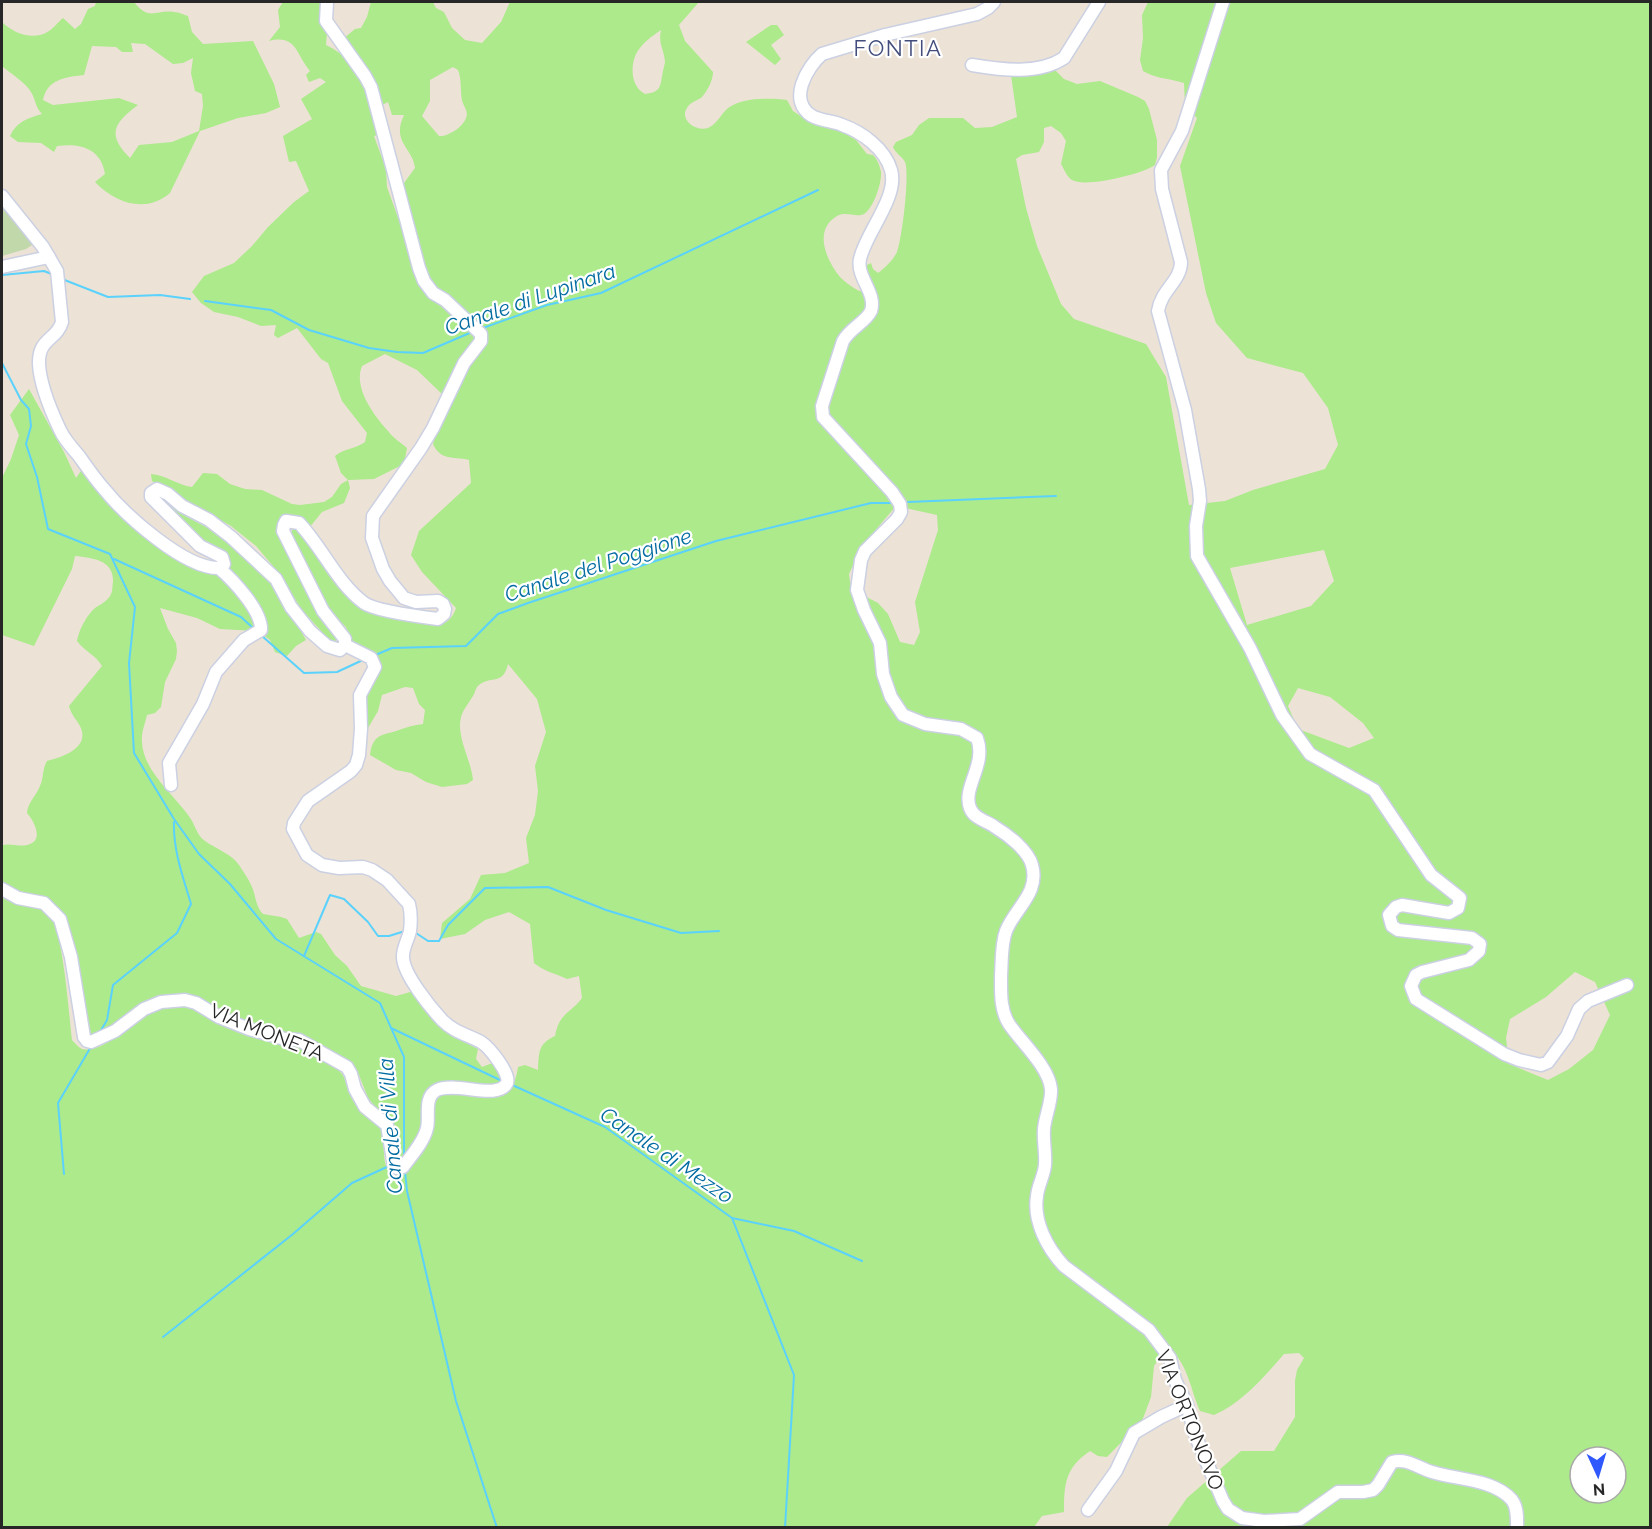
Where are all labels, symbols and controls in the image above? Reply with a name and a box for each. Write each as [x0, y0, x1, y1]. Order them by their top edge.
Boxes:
district label: FONTIA [854, 35, 942, 61]
water label: Canale di Lupinara [441, 258, 619, 340]
water label: Canale del Poggione [501, 523, 695, 607]
street label: VIA MONETA [206, 998, 328, 1066]
water label: Canale di Villa [373, 1057, 407, 1195]
water label: Canale di Mezzo [596, 1101, 738, 1209]
street label: VIA ORTONOVO [1151, 1346, 1229, 1494]
north arrow [1568, 1445, 1628, 1505]
text: N [1592, 1480, 1606, 1499]

